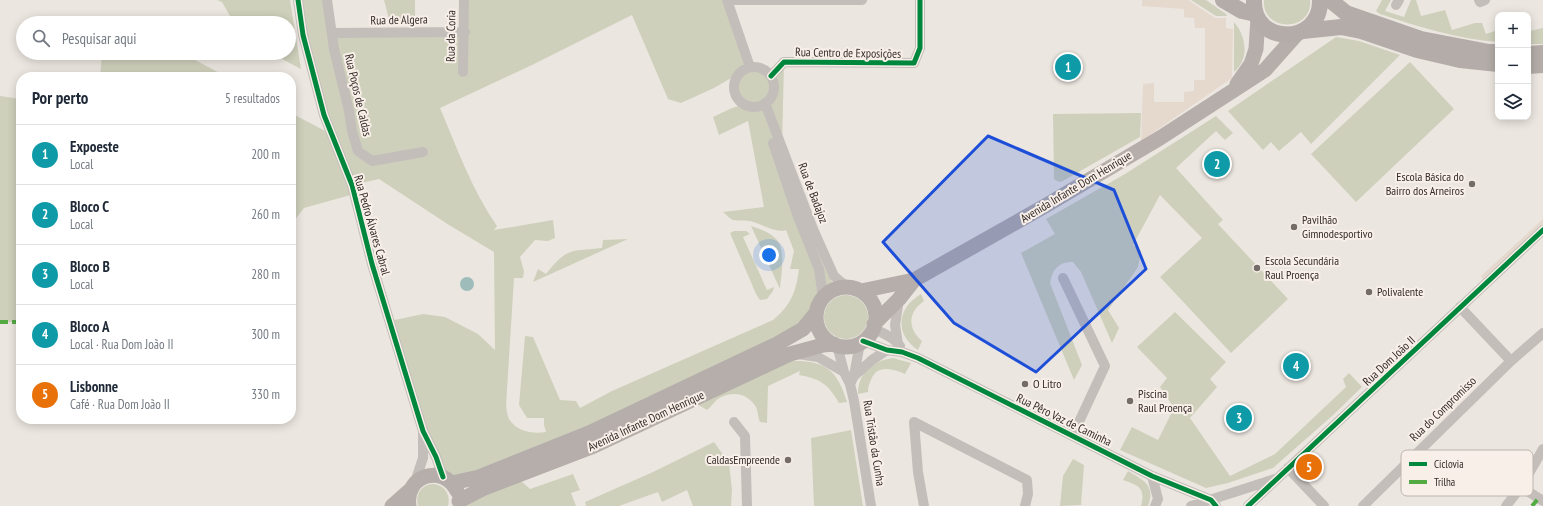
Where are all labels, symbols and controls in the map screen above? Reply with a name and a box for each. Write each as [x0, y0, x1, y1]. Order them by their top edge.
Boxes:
street label: Rua da Coria [443, 10, 458, 62]
street label: Rua de Algera [370, 11, 428, 27]
map controls [1495, 12, 1531, 120]
button: + [1495, 12, 1531, 48]
search box [16, 16, 296, 60]
icon: search [30, 27, 52, 49]
text: Pesquisar aqui [62, 29, 136, 48]
street label: Rua Centro de Exposições [795, 44, 901, 61]
button: − [1495, 48, 1531, 84]
street label: Rua Poços de Caldas [342, 52, 375, 138]
pin: 1 [1055, 52, 1081, 82]
button: layers [1495, 84, 1531, 120]
text: Por perto [32, 87, 88, 109]
text: 5 resultados [225, 90, 280, 107]
text: Expoeste [70, 137, 119, 156]
text: 1 [42, 146, 48, 163]
text: 200 m [251, 146, 280, 163]
street label: Avenida Infante Dom Henrique [1017, 147, 1134, 226]
pin: 2 [1204, 149, 1230, 179]
text: Local [70, 156, 93, 173]
street label: Rua de Badajoz [795, 161, 832, 225]
place label: Escola Básica do Bairro dos Arneiros [1386, 169, 1464, 198]
street label: Rua Pedro Álvares Cabral [351, 173, 394, 277]
marker: Escola Básica do Bairro dos Arneiros [1467, 179, 1477, 189]
text: Bloco C [70, 197, 109, 216]
text: 2 [42, 206, 48, 223]
text: 260 m [251, 206, 280, 223]
place label: Pavilhão Gimnodesportivo [1302, 212, 1373, 241]
text: Local [70, 216, 93, 233]
marker: Pavilhão Gimnodesportivo [1289, 222, 1299, 232]
your location [759, 245, 779, 265]
place label: Escola Secundária Raul Proença [1265, 253, 1339, 282]
text: Bloco B [70, 257, 110, 276]
marker: Escola Secundária Raul Proença [1252, 263, 1262, 273]
text: 3 [42, 266, 48, 283]
text: 280 m [251, 266, 280, 283]
text: Local [70, 276, 93, 293]
place label: Polivalente [1377, 284, 1423, 299]
marker: Polivalente [1364, 287, 1374, 297]
text: Bloco A [70, 317, 109, 336]
text: 4 [42, 326, 48, 343]
text: 300 m [251, 326, 280, 343]
street label: Rua Dom João II [1359, 333, 1418, 389]
text: Local · Rua Dom João II [70, 336, 173, 353]
pin: 4 [1283, 351, 1309, 381]
street label: Rua do Compromisso [1406, 373, 1479, 444]
place label: O Litro [1033, 376, 1062, 391]
text: Lisbonne [70, 377, 118, 396]
marker: O Litro [1020, 379, 1030, 389]
text: 5 [42, 386, 48, 403]
text: 330 m [251, 386, 280, 403]
place label: Piscina Raul Proença [1138, 386, 1192, 415]
street label: Avenida Infante Dom Henrique [585, 387, 707, 454]
street label: Rua Pêro Vaz de Caminha [1014, 390, 1114, 449]
text: Café · Rua Dom João II [70, 396, 170, 413]
marker: Piscina Raul Proença [1125, 396, 1135, 406]
street label: Rua Tristão da Cunha [860, 399, 889, 487]
pin: 3 [1226, 403, 1252, 433]
legend [1401, 450, 1533, 496]
place label: CaldasEmpreende [706, 452, 780, 467]
pin: 5 [1296, 452, 1322, 482]
marker: CaldasEmpreende [783, 455, 793, 465]
text: Ciclovia [1434, 457, 1464, 471]
text: Trilha [1434, 475, 1455, 489]

